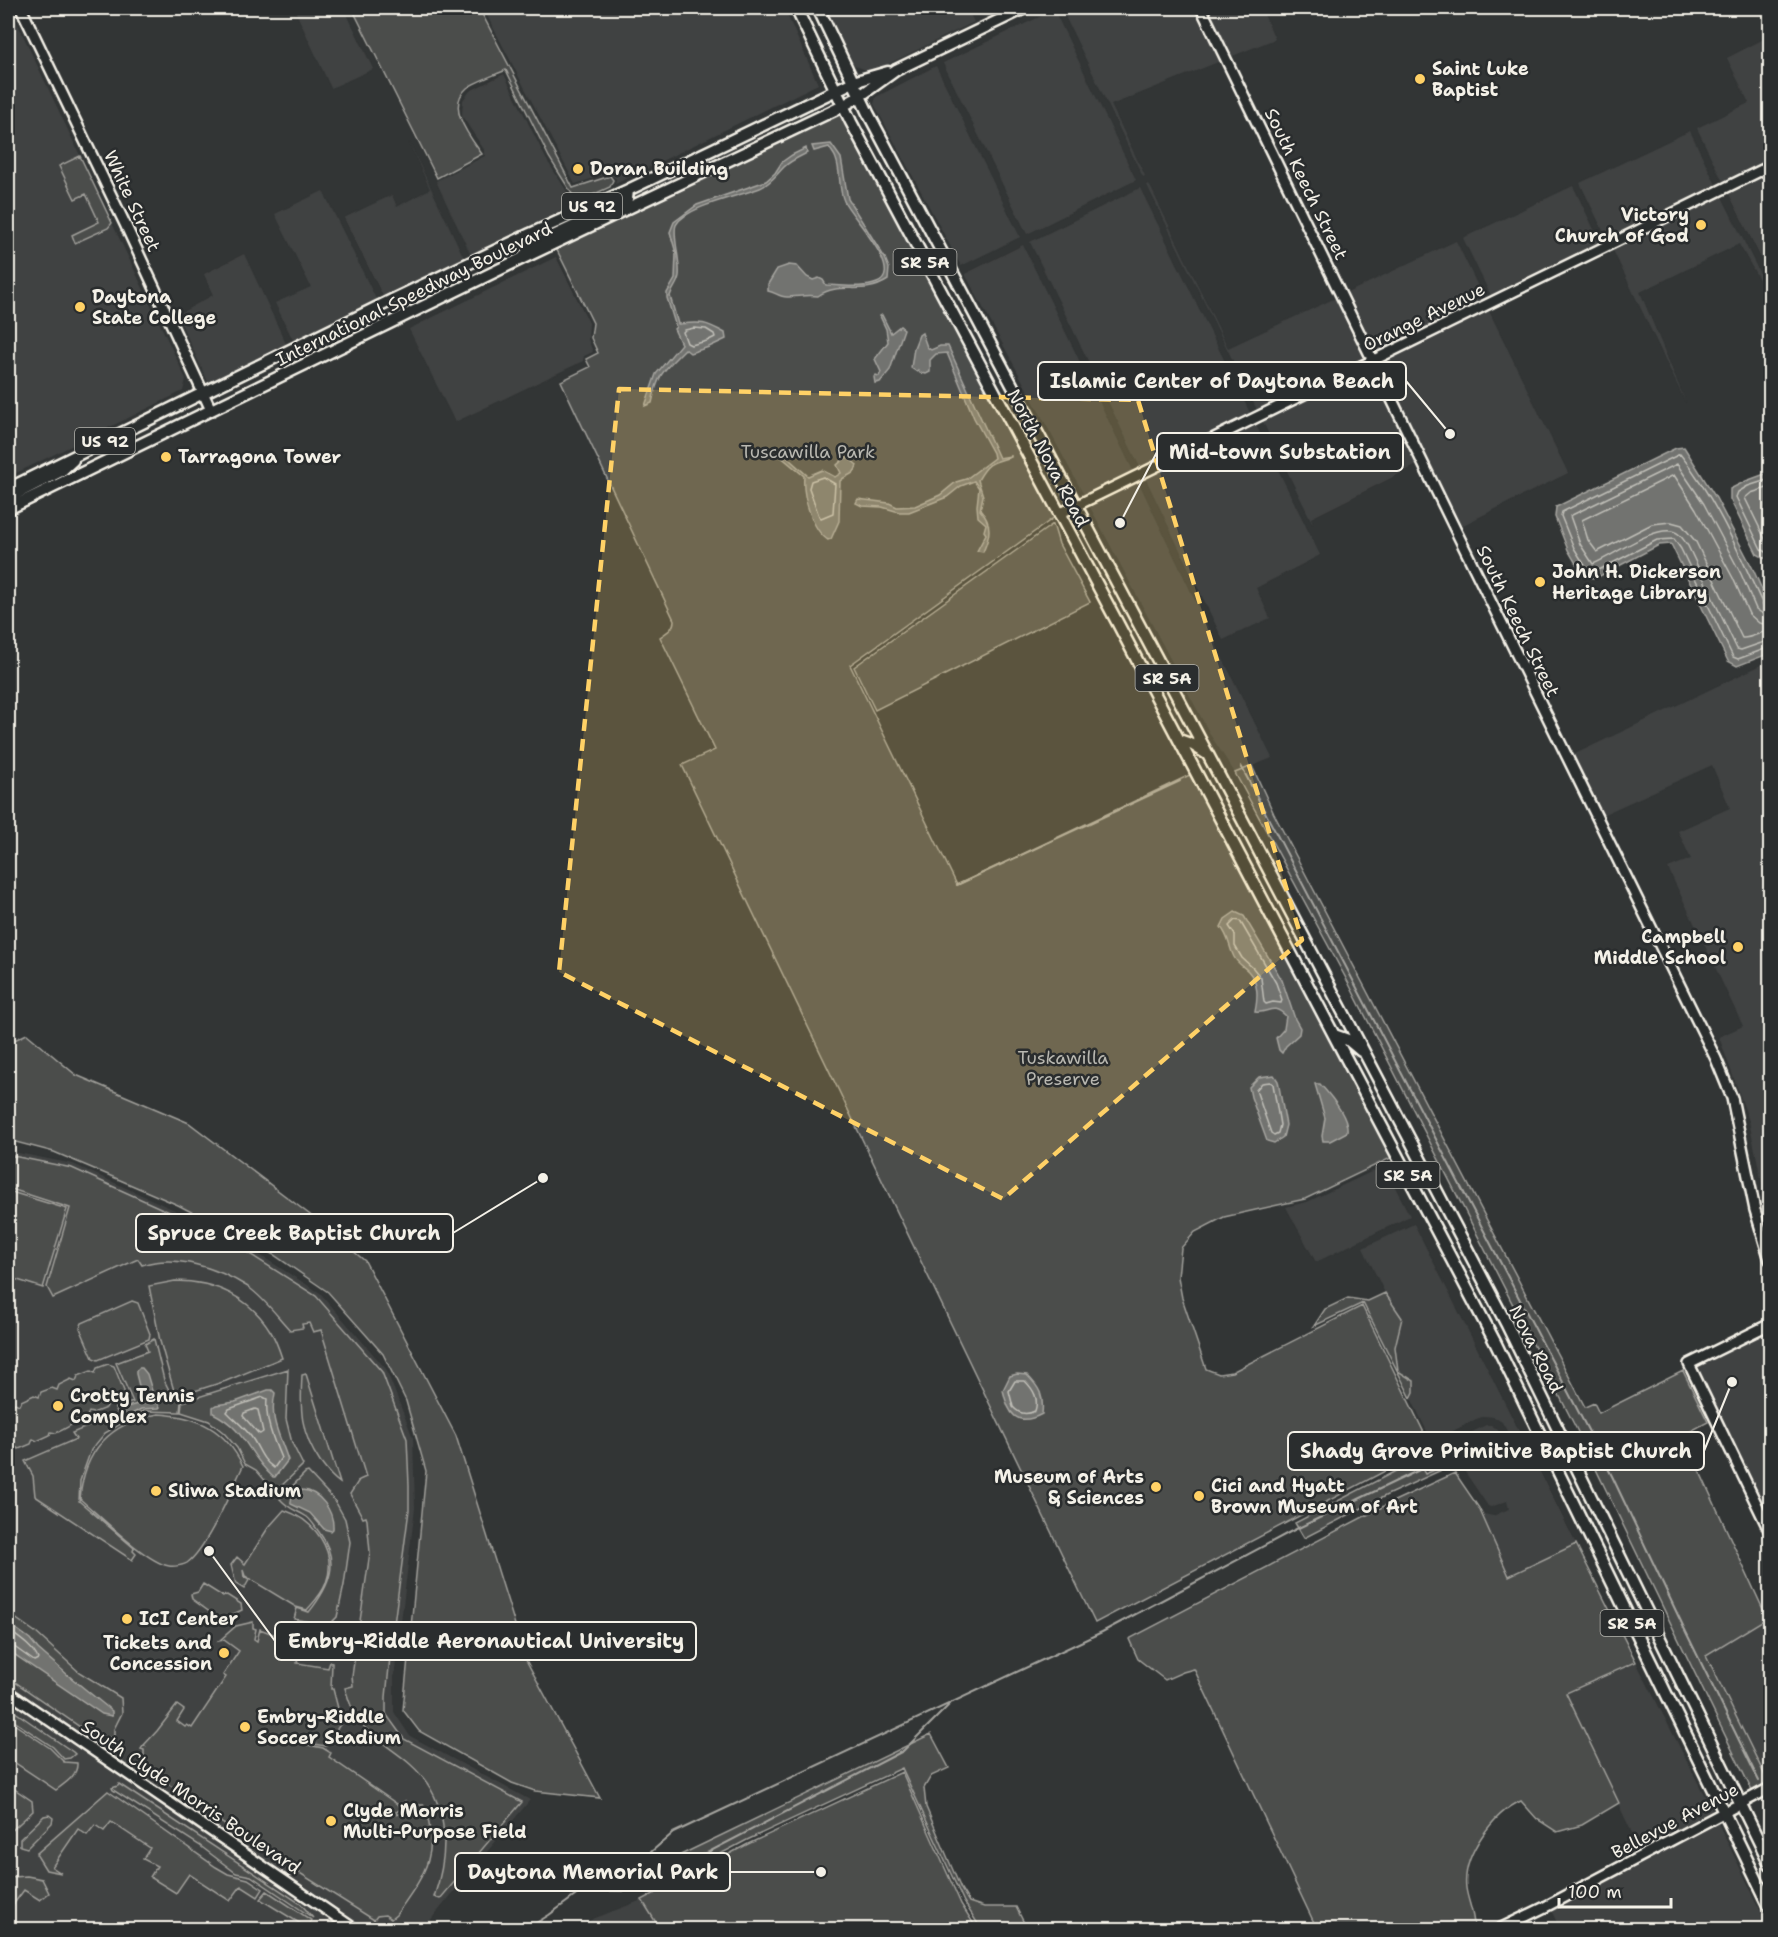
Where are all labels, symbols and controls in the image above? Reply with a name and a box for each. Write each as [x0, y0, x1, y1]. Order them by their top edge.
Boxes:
place label: Saint Luke Baptist [1432, 57, 1529, 102]
marker: Saint Luke Baptist [1413, 72, 1427, 86]
street label: South Keech Street [1259, 104, 1353, 264]
street label: White Street [98, 146, 166, 256]
place label: Doran Building [590, 157, 729, 181]
marker: Doran Building [571, 162, 585, 176]
road number: US 92 [562, 193, 622, 219]
place label: Victory Church of God [1555, 203, 1689, 248]
street label: International Speedway Boulevard [272, 216, 556, 372]
marker: Victory Church of God [1694, 218, 1708, 232]
road number: SR 5A [894, 249, 956, 275]
street label: Orange Avenue [1359, 277, 1489, 357]
place label: Daytona State College [92, 285, 217, 330]
marker: Daytona State College [73, 300, 87, 314]
callout: Islamic Center of Daytona Beach [1038, 362, 1406, 400]
text: Islamic Center of Daytona Beach [1050, 368, 1394, 394]
street label: North Nova Road [1001, 385, 1095, 531]
road number: US 92 [75, 428, 135, 454]
callout: Mid-town Substation [1157, 433, 1403, 471]
text: Mid-town Substation [1169, 439, 1391, 465]
park label: Tuscawilla Park [741, 440, 875, 464]
place label: Tarragona Tower [178, 445, 341, 469]
marker: Tarragona Tower [159, 450, 173, 464]
street label: South Keech Street [1471, 541, 1565, 701]
place label: John H. Dickerson Heritage Library [1552, 560, 1721, 605]
marker: John H. Dickerson Heritage Library [1533, 575, 1547, 589]
road number: SR 5A [1136, 665, 1198, 691]
place label: Campbell Middle School [1594, 925, 1726, 970]
marker: Campbell Middle School [1731, 940, 1745, 954]
park label: Tuskawilla Preserve [1018, 1046, 1108, 1091]
road number: SR 5A [1376, 1162, 1440, 1188]
callout: Spruce Creek Baptist Church [136, 1214, 453, 1252]
text: Spruce Creek Baptist Church [147, 1220, 441, 1246]
street label: Nova Road [1504, 1301, 1568, 1397]
place label: Crotty Tennis Complex [70, 1384, 195, 1429]
marker: Crotty Tennis Complex [51, 1399, 65, 1413]
callout: Shady Grove Primitive Baptist Church [1288, 1432, 1704, 1470]
text: Shady Grove Primitive Baptist Church [1300, 1438, 1692, 1464]
place label: Museum of Arts & Sciences [994, 1465, 1144, 1510]
place label: Cici and Hyatt Brown Museum of Art [1211, 1474, 1418, 1519]
place label: Sliwa Stadium [168, 1479, 302, 1503]
marker: Museum of Arts & Sciences [1149, 1480, 1163, 1494]
marker: Sliwa Stadium [149, 1484, 163, 1498]
marker: Cici and Hyatt Brown Museum of Art [1192, 1489, 1206, 1503]
place label: ICI Center [139, 1607, 238, 1631]
road number: SR 5A [1600, 1610, 1664, 1636]
marker: ICI Center [120, 1612, 134, 1626]
callout: Embry-Riddle Aeronautical University [275, 1622, 696, 1660]
text: Embry-Riddle Aeronautical University [288, 1628, 684, 1654]
place label: Tickets and Concession [103, 1631, 212, 1676]
marker: Tickets and Concession [217, 1646, 231, 1660]
place label: Embry-Riddle Soccer Stadium [257, 1705, 401, 1750]
street label: South Clyde Morris Boulevard [77, 1714, 305, 1880]
marker: Embry-Riddle Soccer Stadium [238, 1720, 252, 1734]
street label: Bellevue Avenue [1607, 1777, 1743, 1865]
place label: Clyde Morris Multi-Purpose Field [343, 1799, 527, 1844]
marker: Clyde Morris Multi-Purpose Field [324, 1814, 338, 1828]
callout: Daytona Memorial Park [455, 1853, 730, 1891]
text: Daytona Memorial Park [467, 1859, 719, 1885]
scale bar [1559, 1871, 1672, 1909]
text: 100 m [1568, 1880, 1622, 1904]

